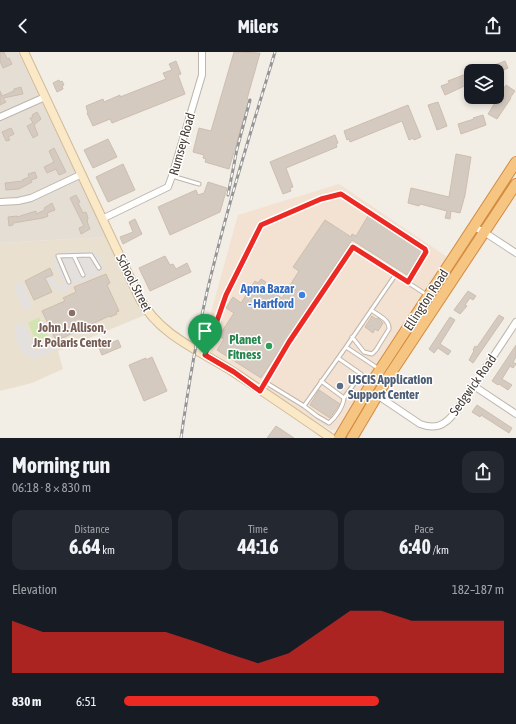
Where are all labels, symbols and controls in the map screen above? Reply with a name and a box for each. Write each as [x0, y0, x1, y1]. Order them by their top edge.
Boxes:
icon: back [12, 15, 34, 37]
icon: share [482, 15, 504, 37]
text: Milers [238, 16, 278, 37]
map controls [464, 64, 504, 104]
button: layers [464, 64, 504, 104]
street label: Rumsey Road [166, 111, 198, 177]
street label: School Street [113, 252, 155, 314]
street label: Ellington Road [401, 267, 451, 333]
place label: Apna Bazar - Hartford [240, 281, 295, 311]
marker: Apna Bazar - Hartford [297, 290, 307, 300]
marker: John J. Allison, Jr. Polaris Center [67, 308, 77, 318]
pin [188, 314, 222, 355]
place label: John J. Allison, Jr. Polaris Center [32, 320, 112, 350]
icon: arrive [194, 320, 216, 342]
place label: Planet Fitness [228, 332, 261, 362]
marker: Planet Fitness [264, 341, 274, 351]
street label: Sedgwick Road [447, 352, 499, 418]
place label: USCIS Application Support Center [348, 372, 433, 402]
marker: USCIS Application Support Center [335, 381, 345, 391]
button: share [462, 451, 504, 493]
text: Morning run [12, 452, 110, 478]
text: 06:18 · 8 × 830 m [12, 480, 91, 495]
text: Distance [74, 523, 110, 535]
text: Time [248, 523, 268, 535]
text: Pace [414, 523, 434, 535]
text: 6.64 [69, 535, 101, 558]
text: 44:16 [237, 535, 279, 558]
text: 6:40 [399, 535, 431, 558]
text: km [101, 544, 115, 556]
text: /km [431, 544, 449, 556]
text: Elevation [12, 582, 57, 597]
text: 182–187 m [452, 582, 504, 597]
text: 830 m [12, 694, 41, 709]
text: 6:51 [76, 694, 97, 709]

